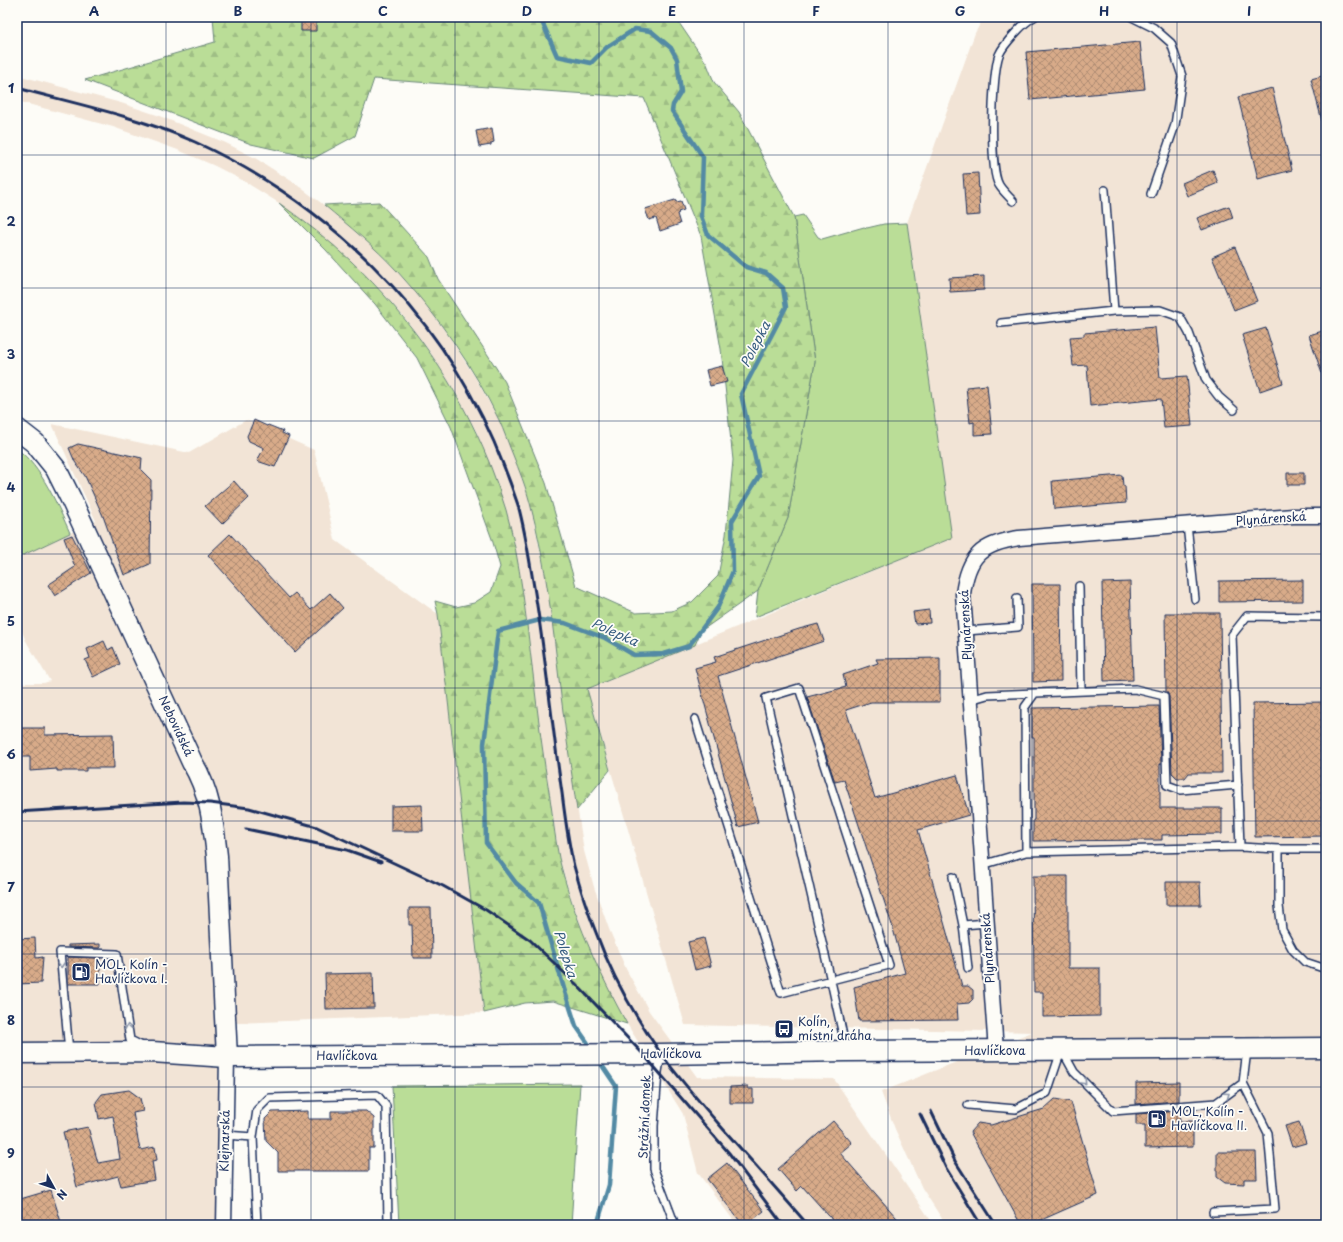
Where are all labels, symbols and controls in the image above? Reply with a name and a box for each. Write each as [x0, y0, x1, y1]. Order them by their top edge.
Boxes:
text: A [89, 1, 99, 20]
text: B [234, 1, 243, 20]
text: C [378, 1, 388, 20]
text: D [522, 1, 532, 20]
text: E [668, 1, 676, 20]
text: F [812, 1, 820, 20]
text: G [955, 1, 965, 20]
text: H [1099, 1, 1109, 20]
text: I [1247, 1, 1251, 20]
text: 1 [8, 78, 14, 97]
text: 2 [6, 211, 16, 230]
water label: Polepka [735, 317, 775, 370]
text: 3 [7, 344, 16, 363]
text: 4 [7, 477, 16, 496]
street label: Plynárenská [1235, 507, 1307, 529]
street label: Plynárenská [954, 589, 976, 661]
text: 5 [7, 611, 15, 630]
water label: Polepka [589, 613, 642, 651]
street label: Nebovidská [155, 692, 199, 759]
text: 6 [6, 744, 16, 763]
text: 7 [7, 877, 15, 896]
street label: Plynárenská [976, 912, 998, 984]
water label: Polepka [550, 928, 583, 981]
place label: MOL, Kolín - Havlíčkova I. [95, 955, 168, 987]
fuel station icon: MOL, Kolín - Havlíčkova I. [70, 961, 92, 983]
one-way arrow [56, 962, 65, 968]
text: 8 [7, 1010, 15, 1029]
place label: Kolín, místní dráha [798, 1012, 872, 1044]
bus stop icon: Kolín, místní dráha [773, 1018, 795, 1040]
one-way arrow [124, 1024, 133, 1030]
street label: Havlíčkova [964, 1041, 1026, 1059]
street label: Havlíčkova [640, 1044, 702, 1062]
street label: Havlíčkova [316, 1046, 378, 1064]
street label: Strážní domek [634, 1075, 654, 1159]
one-way arrow [1079, 1077, 1087, 1085]
one-way arrow [1222, 1093, 1229, 1100]
place label: MOL, Kolín - Havlíčkova II. [1171, 1102, 1247, 1134]
fuel station icon: MOL, Kolín - Havlíčkova II. [1146, 1108, 1168, 1130]
street label: Klejnarská [214, 1109, 234, 1172]
text: 9 [7, 1143, 15, 1162]
north arrow [34, 1168, 74, 1208]
text: N [53, 1186, 71, 1204]

